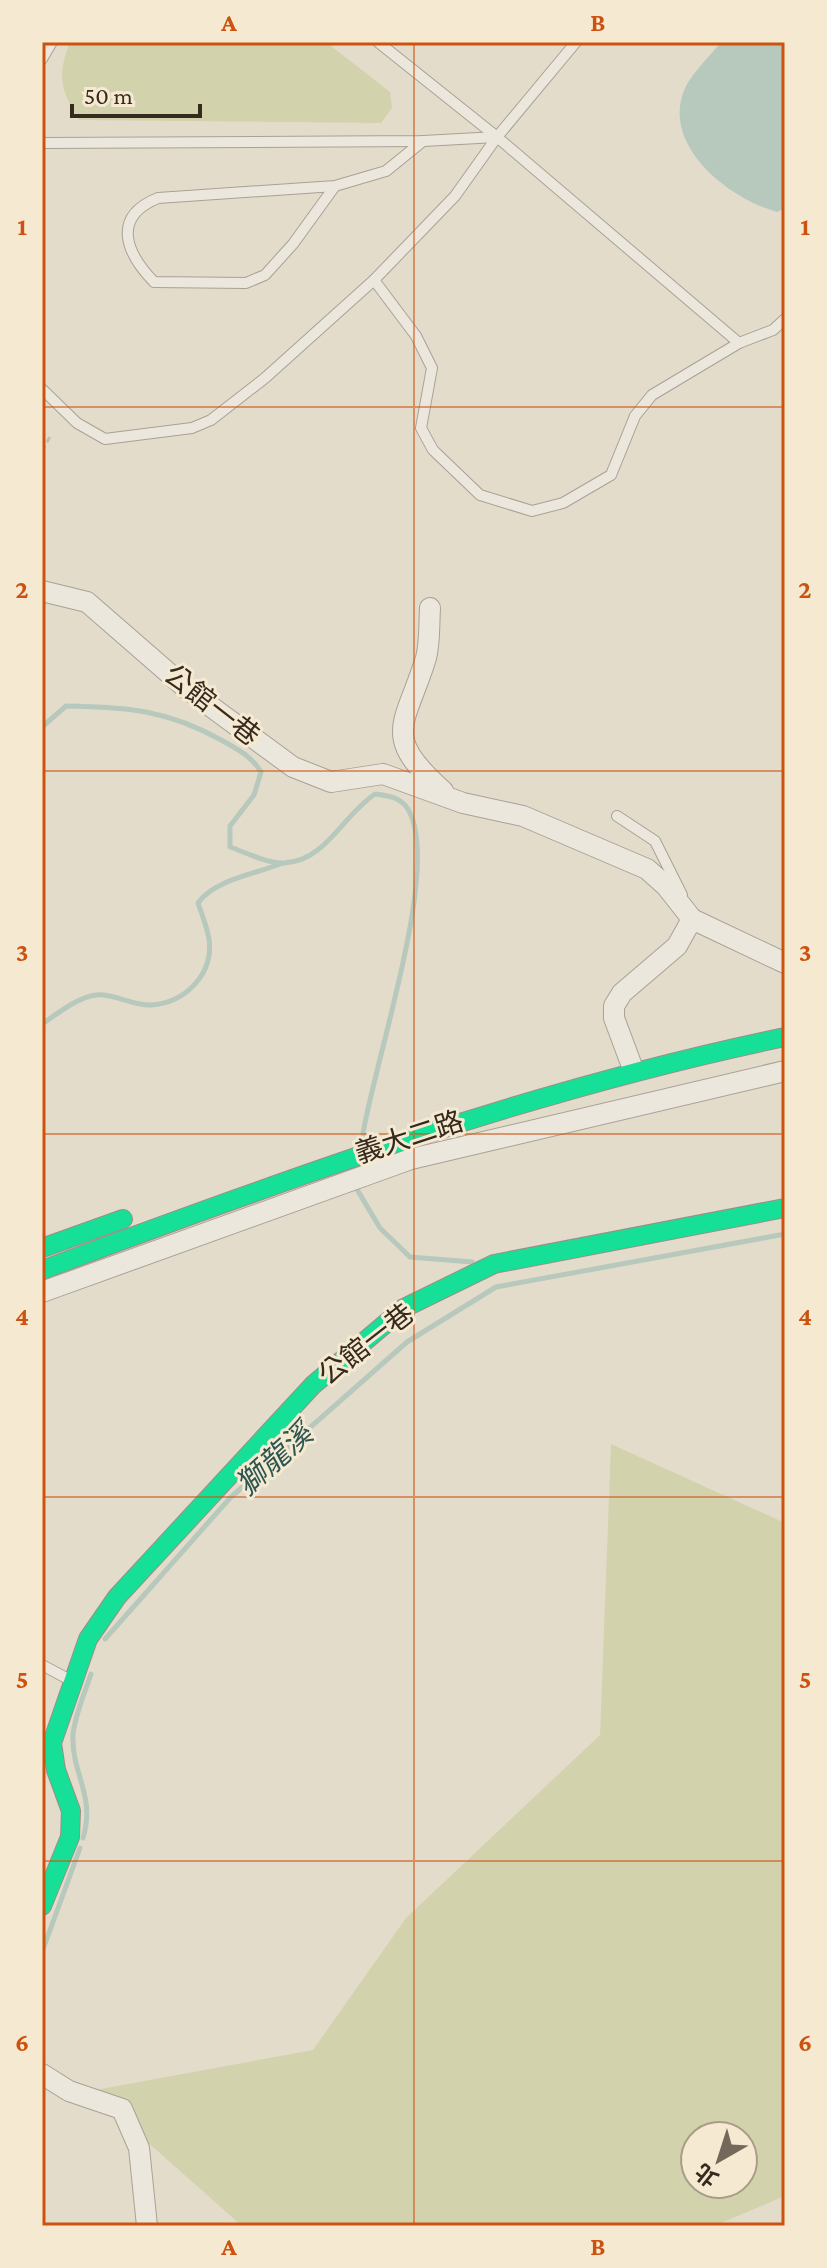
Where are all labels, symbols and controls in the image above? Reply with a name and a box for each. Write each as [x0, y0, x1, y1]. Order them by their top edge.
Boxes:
text: A [220, 8, 237, 37]
text: B [590, 8, 606, 37]
scale bar [72, 68, 200, 118]
text: 50 m [84, 82, 133, 109]
text: 1 [17, 212, 27, 241]
text: 1 [800, 212, 810, 241]
text: 2 [15, 575, 29, 604]
text: 2 [798, 575, 812, 604]
street label: 公館一巷 [158, 658, 266, 752]
text: 3 [16, 938, 28, 967]
text: 3 [799, 938, 811, 967]
street label: 義大二路 [351, 1105, 467, 1169]
street label: 公館一巷 [312, 1297, 420, 1391]
text: 4 [15, 1302, 29, 1331]
text: 4 [798, 1302, 812, 1331]
water label: 獅龍溪 [230, 1414, 321, 1501]
text: 5 [16, 1665, 28, 1694]
text: 5 [799, 1665, 811, 1694]
text: 6 [15, 2028, 29, 2057]
text: 6 [798, 2028, 812, 2057]
north arrow [679, 2120, 759, 2200]
text: 北 [690, 2159, 723, 2192]
text: A [220, 2232, 237, 2261]
text: B [590, 2232, 606, 2261]

